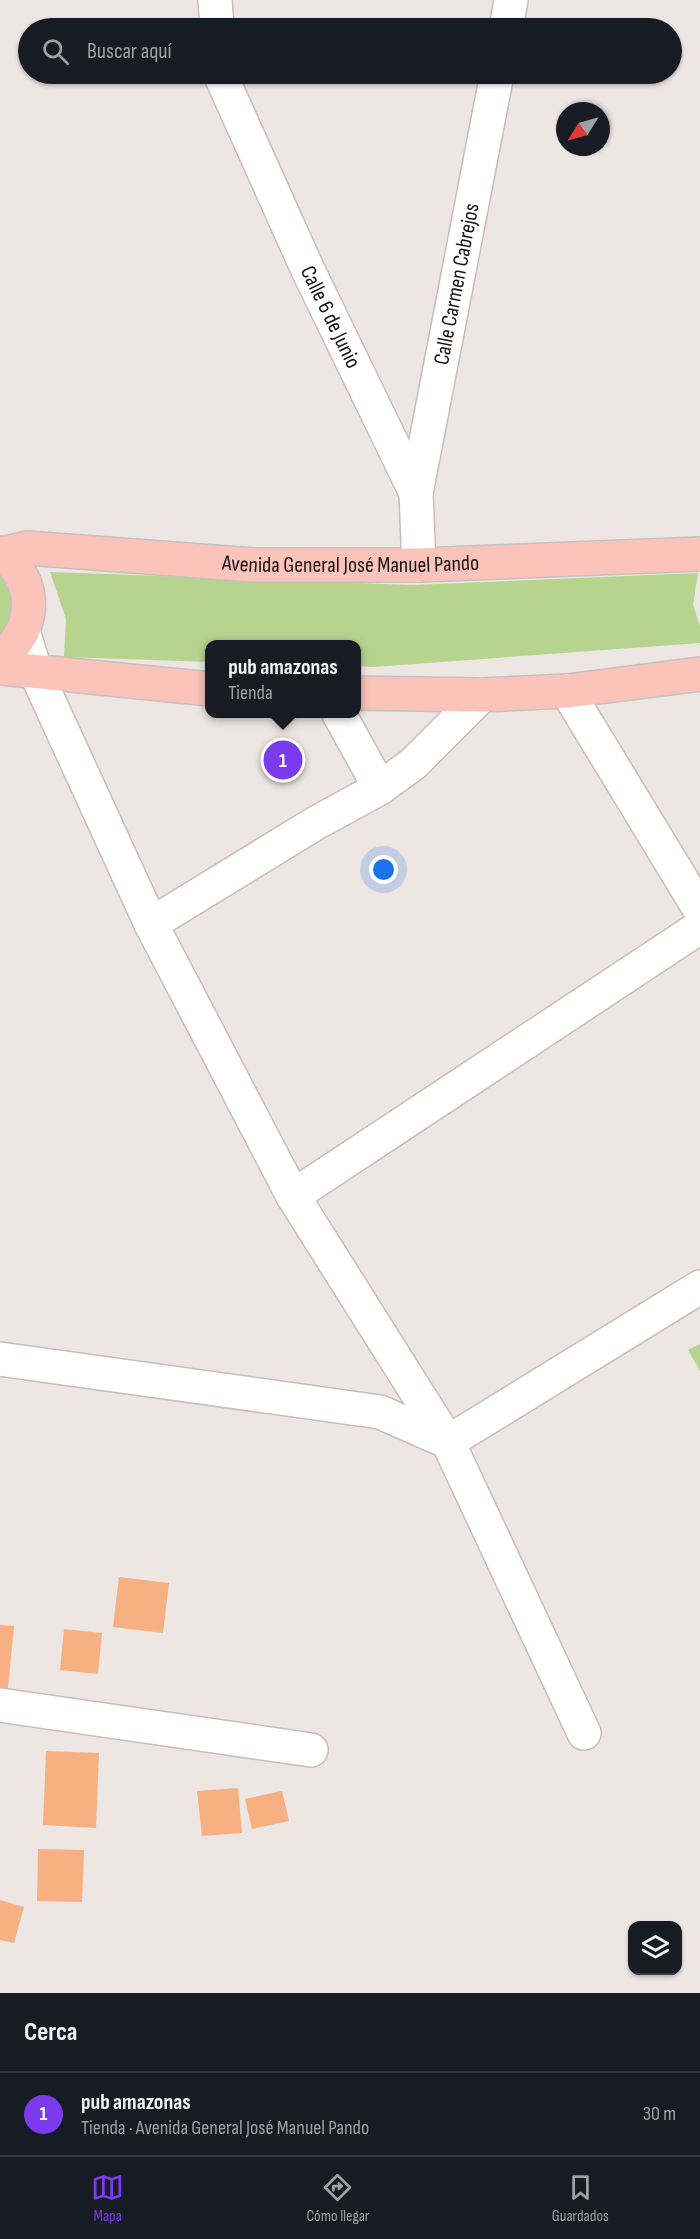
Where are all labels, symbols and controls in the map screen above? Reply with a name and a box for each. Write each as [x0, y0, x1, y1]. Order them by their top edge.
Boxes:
search box [18, 18, 682, 84]
icon: search [39, 35, 72, 68]
text: Buscar aquí [87, 38, 172, 65]
north arrow [556, 102, 610, 156]
street label: Calle Carmen Cabrejos [428, 201, 485, 367]
street label: Calle 6 de Junio [294, 261, 367, 373]
street label: Avenida General José Manuel Pando [220, 549, 480, 579]
popup [205, 640, 361, 718]
text: pub amazonas [228, 654, 338, 681]
text: Tienda [228, 681, 273, 705]
pin: 1 [264, 738, 302, 783]
your location [369, 855, 398, 884]
map controls [628, 1921, 682, 1975]
button: layers [628, 1921, 682, 1975]
text: Cerca [24, 2017, 77, 2048]
text: pub amazonas [81, 2089, 191, 2116]
text: 1 [40, 2102, 47, 2126]
text: 30 m [643, 2102, 676, 2126]
text: Tienda · Avenida General José Manuel Pando [81, 2116, 369, 2140]
tab: Mapa [91, 2171, 124, 2226]
tab: Cómo llegar [306, 2171, 369, 2226]
tab: Guardados [552, 2171, 609, 2226]

